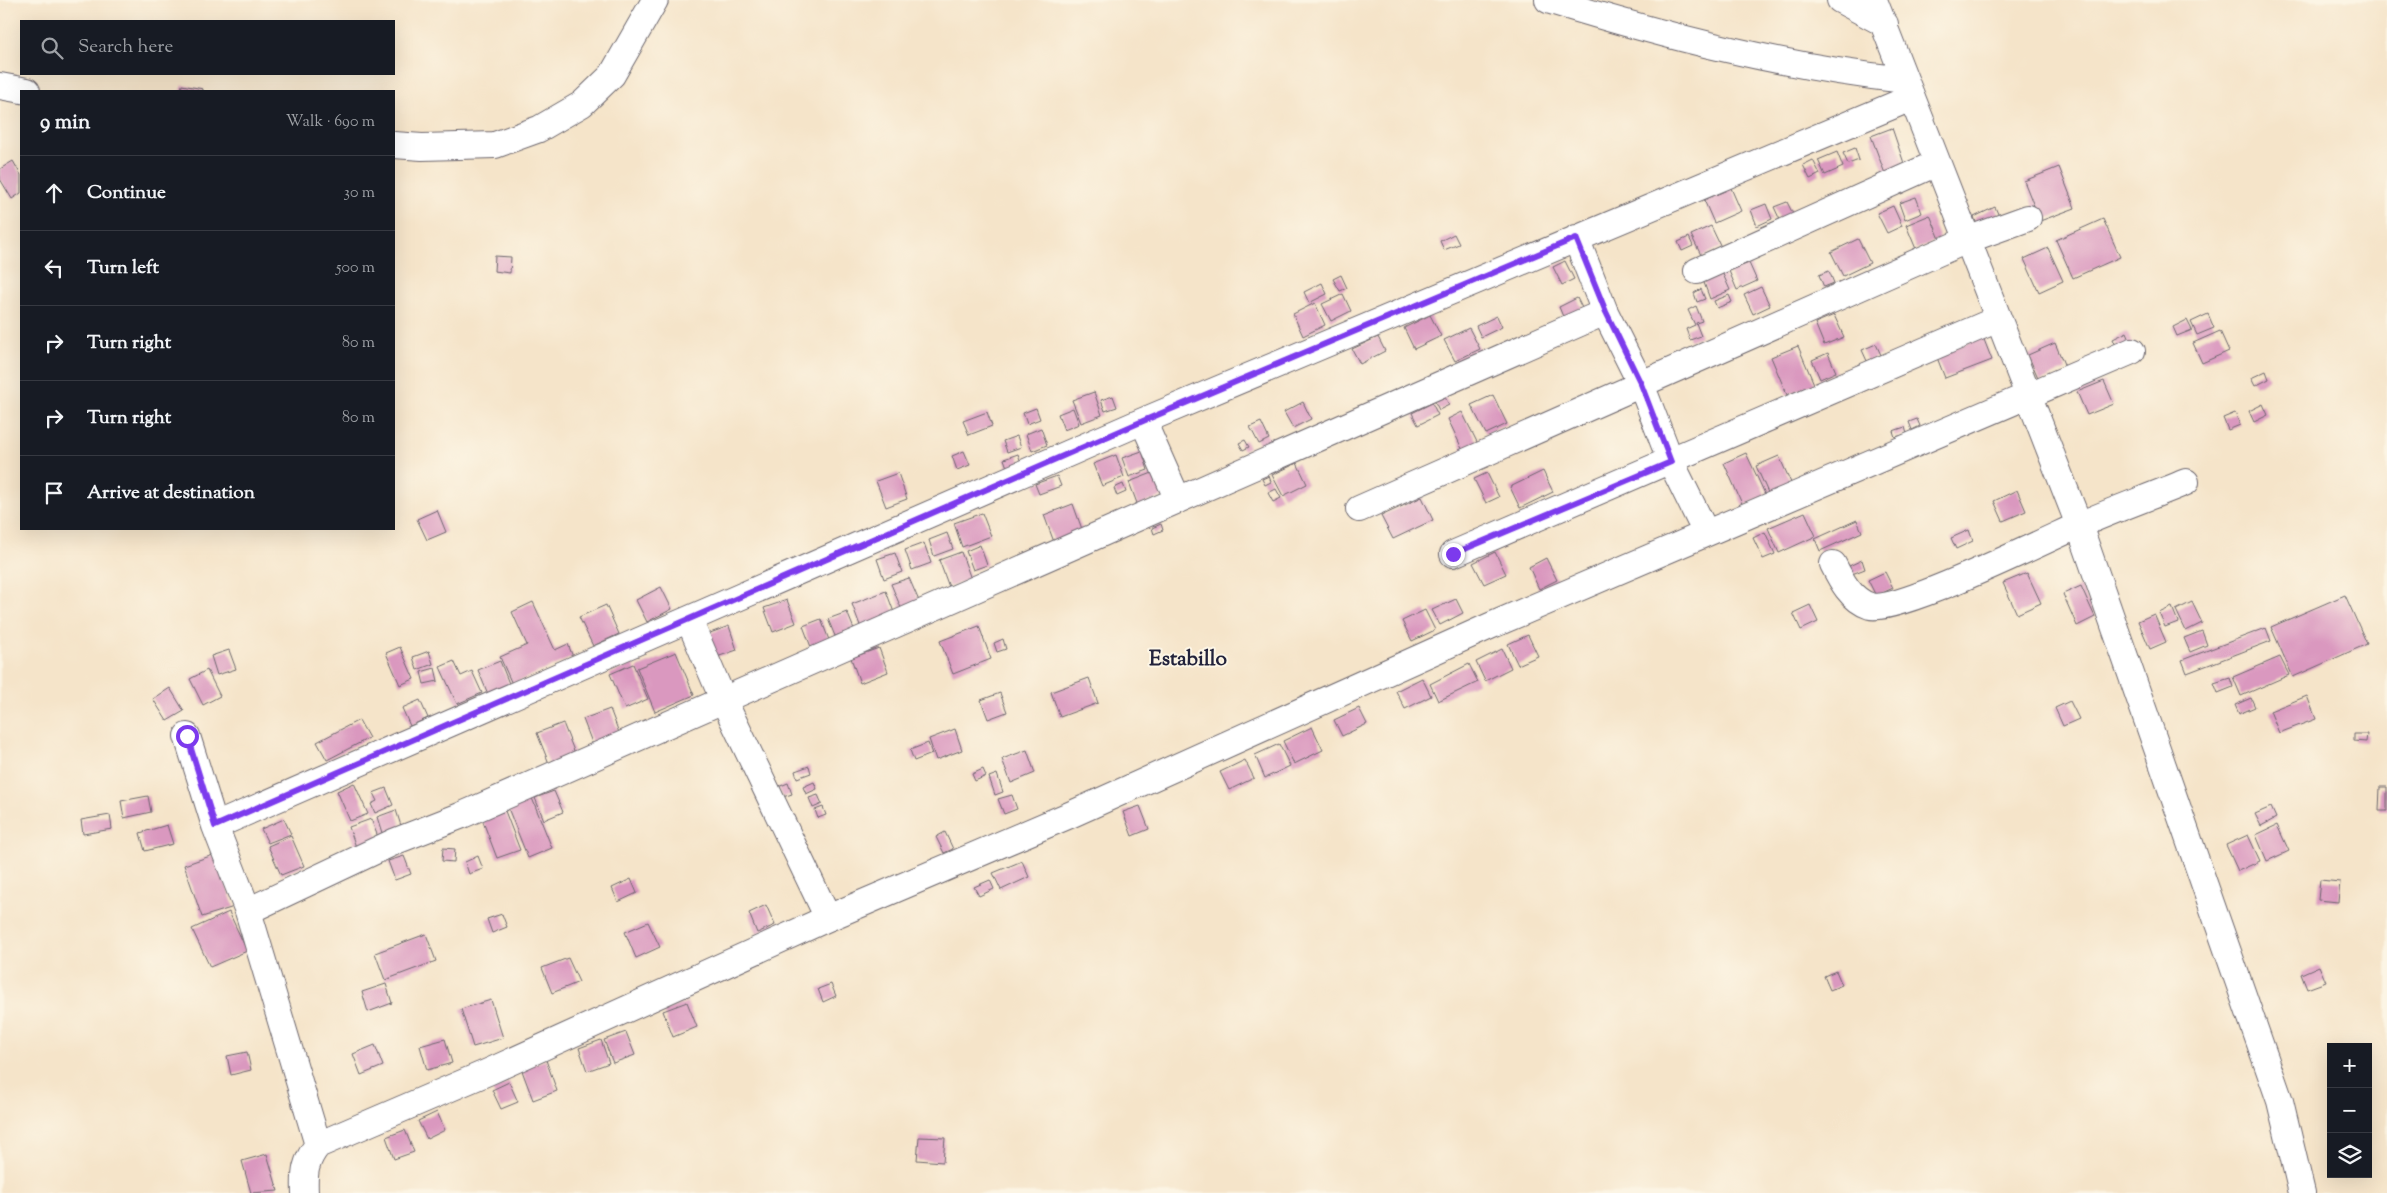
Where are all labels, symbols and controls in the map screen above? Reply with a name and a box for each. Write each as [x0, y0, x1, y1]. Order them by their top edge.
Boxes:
search box [20, 20, 395, 75]
icon: search [38, 34, 66, 62]
text: Search here [78, 34, 173, 61]
text: 9 min [40, 108, 90, 138]
text: Walk · 690 m [286, 111, 375, 134]
icon: ahead [40, 179, 68, 207]
text: Continue [87, 180, 166, 207]
text: 30 m [344, 182, 375, 205]
icon: left [40, 254, 68, 282]
text: Turn left [87, 255, 159, 282]
text: 500 m [336, 257, 375, 280]
icon: right [40, 329, 68, 357]
text: Turn right [87, 330, 171, 357]
text: 80 m [342, 332, 375, 355]
icon: right [40, 404, 68, 432]
text: Turn right [87, 405, 171, 432]
text: 80 m [342, 407, 375, 430]
icon: arrive [40, 479, 68, 507]
text: Arrive at destination [87, 480, 255, 507]
route end [1442, 543, 1465, 566]
district label: Estabillo [1149, 645, 1228, 675]
route start [176, 725, 199, 748]
map controls [2327, 1043, 2372, 1178]
button: + [2327, 1043, 2372, 1088]
button: − [2327, 1088, 2372, 1133]
button: layers [2327, 1133, 2372, 1178]

